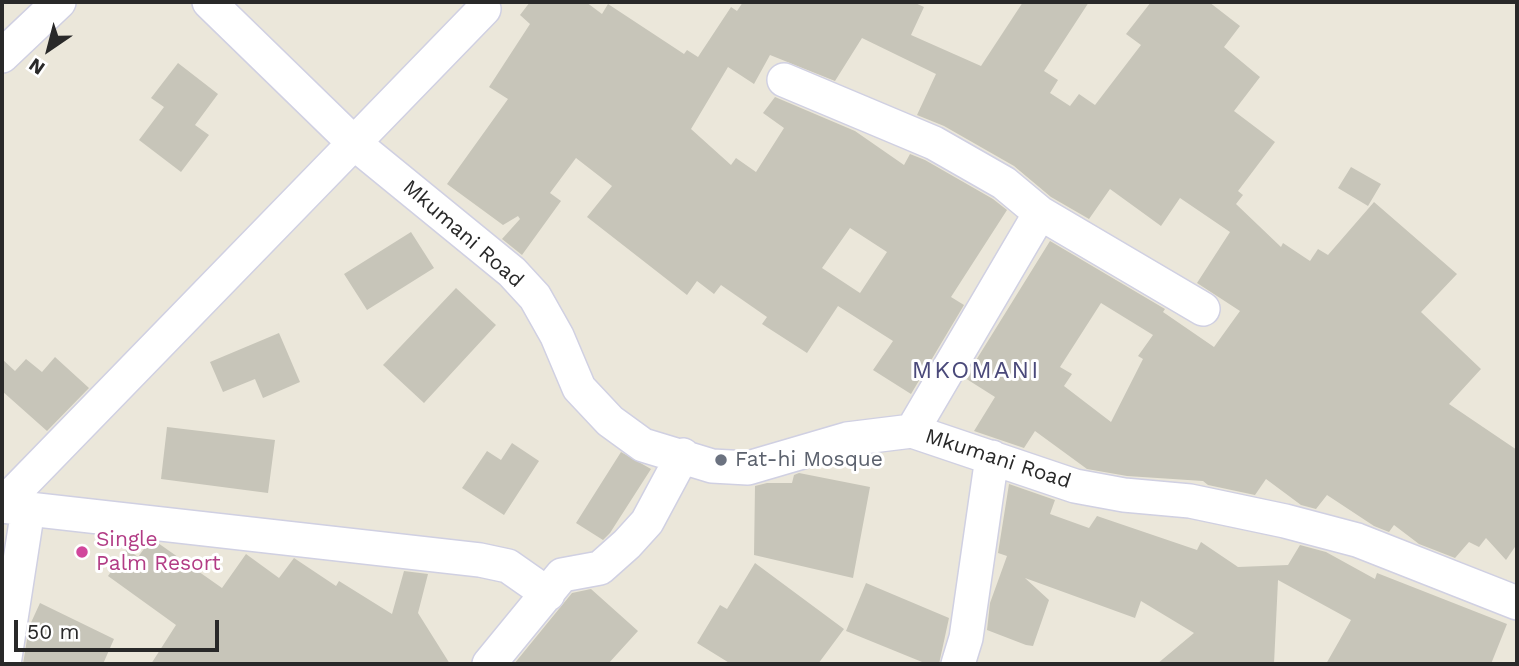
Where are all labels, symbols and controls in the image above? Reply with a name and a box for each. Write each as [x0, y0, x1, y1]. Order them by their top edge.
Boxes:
north arrow [14, 14, 84, 84]
text: N [24, 53, 49, 80]
street label: Mkumani Road [398, 175, 528, 293]
district label: MKOMANI [913, 357, 1039, 385]
street label: Mkumani Road [922, 424, 1074, 494]
place label: Fat-hi Mosque [735, 447, 883, 473]
marker: Fat-hi Mosque [713, 452, 729, 468]
place label: Single Palm Resort [96, 527, 220, 577]
marker: Single Palm Resort [74, 544, 90, 560]
scale bar [18, 606, 222, 650]
text: 50 m [27, 619, 79, 644]

